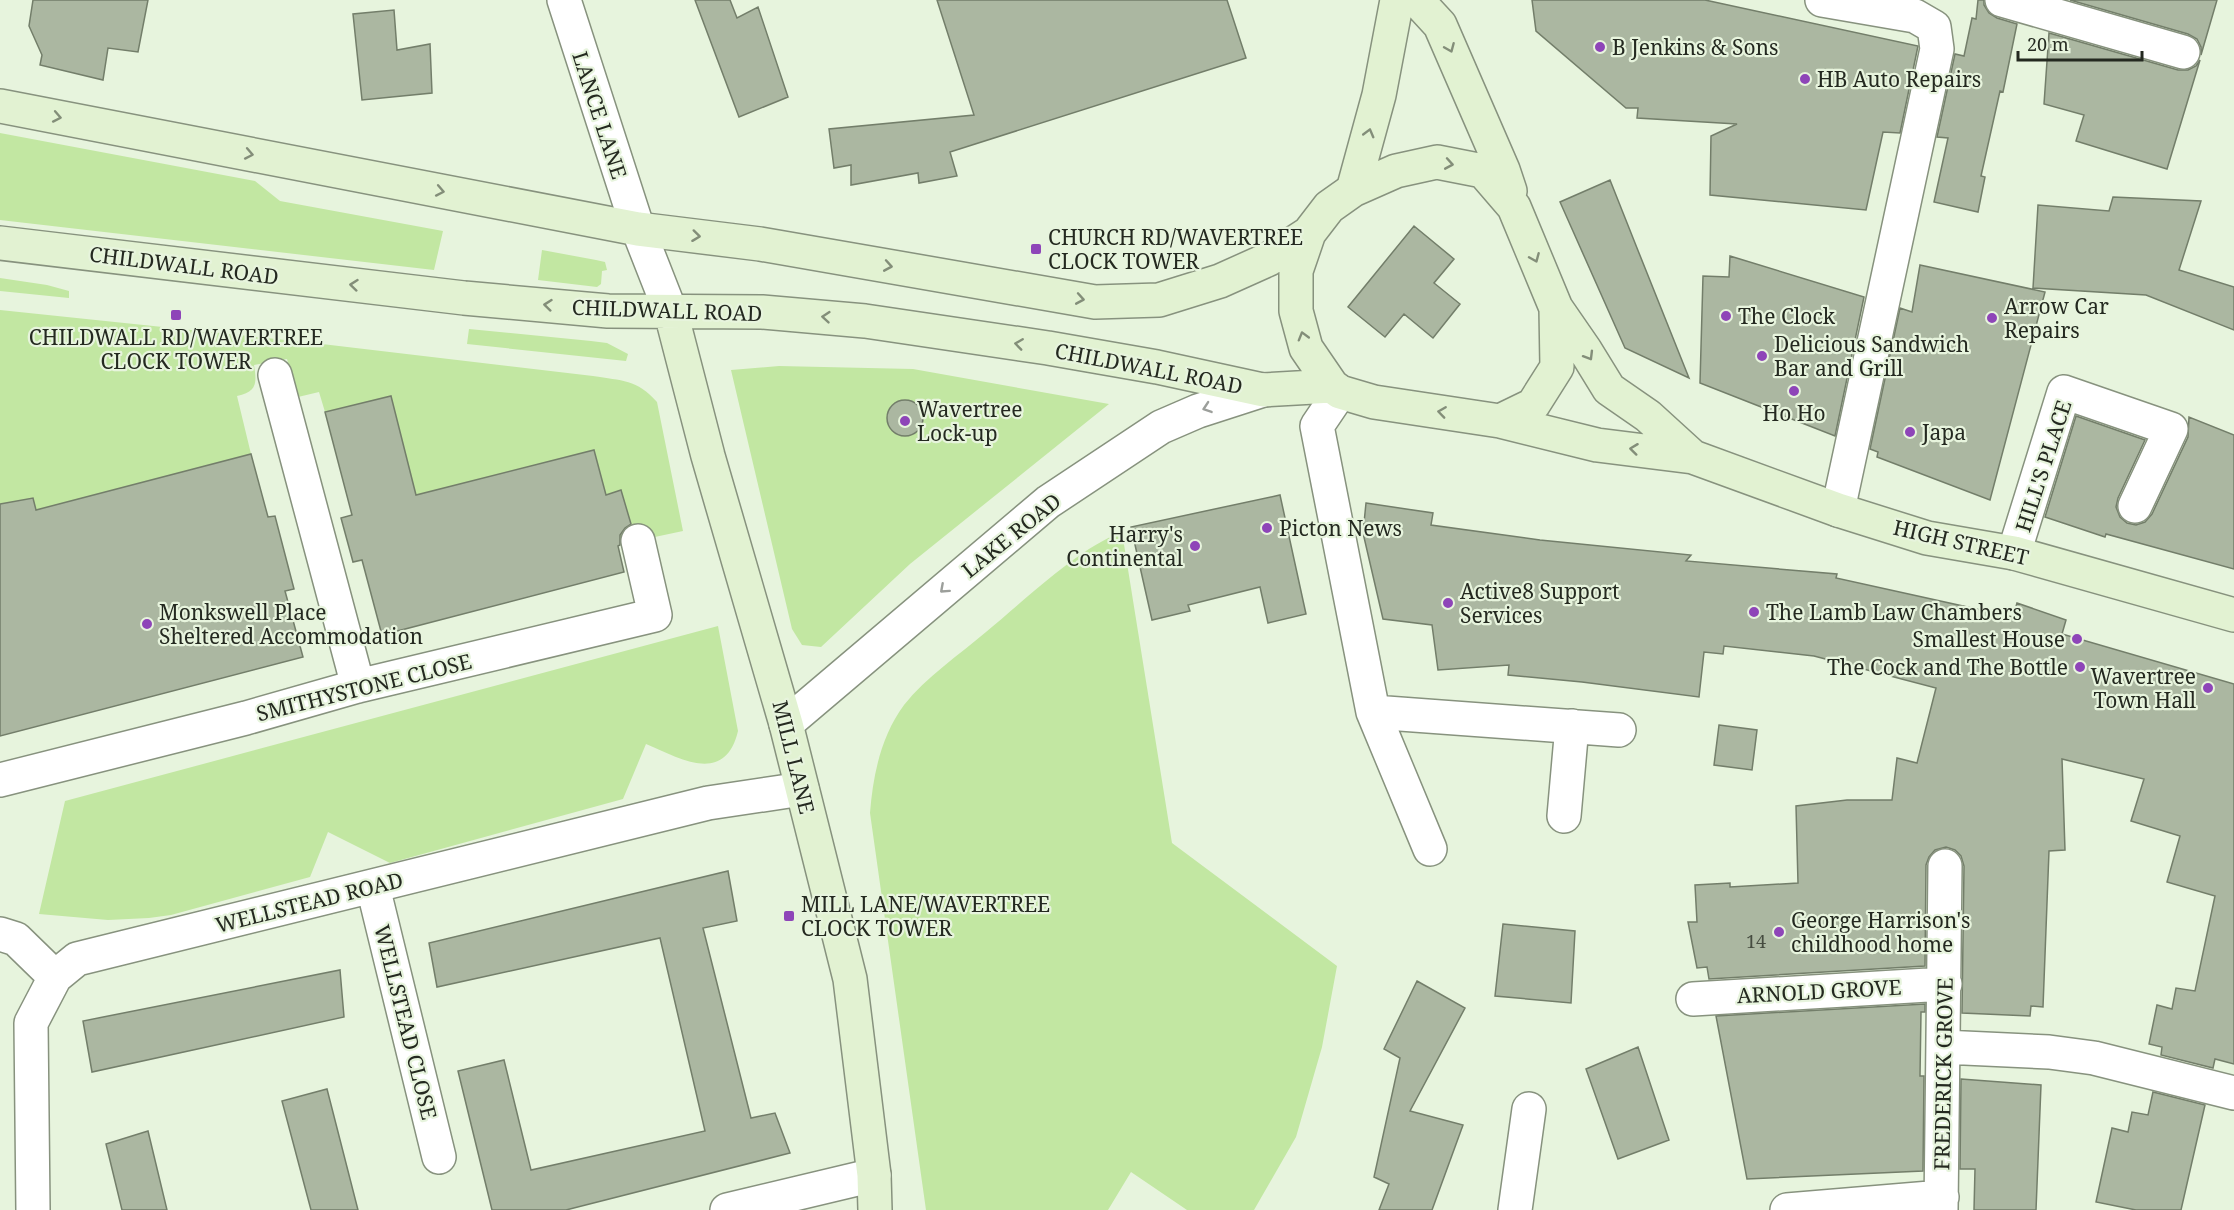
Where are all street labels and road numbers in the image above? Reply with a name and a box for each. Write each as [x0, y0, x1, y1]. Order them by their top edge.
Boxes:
street label: LANCE LANE [566, 48, 634, 182]
street label: CHILDWALL ROAD [88, 239, 280, 291]
street label: CHILDWALL ROAD [571, 293, 763, 327]
street label: CHILDWALL ROAD [1053, 336, 1245, 400]
street label: HILL'S PLACE [2009, 397, 2077, 535]
street label: LAKE ROAD [956, 486, 1066, 584]
street label: HIGH STREET [1891, 513, 2032, 571]
street label: SMITHYSTONE CLOSE [254, 647, 474, 727]
street label: MILL LANE [766, 697, 822, 817]
street label: WELLSTEAD ROAD [212, 865, 406, 939]
street label: WELLSTEAD CLOSE [368, 922, 444, 1122]
street label: ARNOLD GROVE [1736, 973, 1902, 1009]
street label: FREDERICK GROVE [1927, 977, 1959, 1171]

